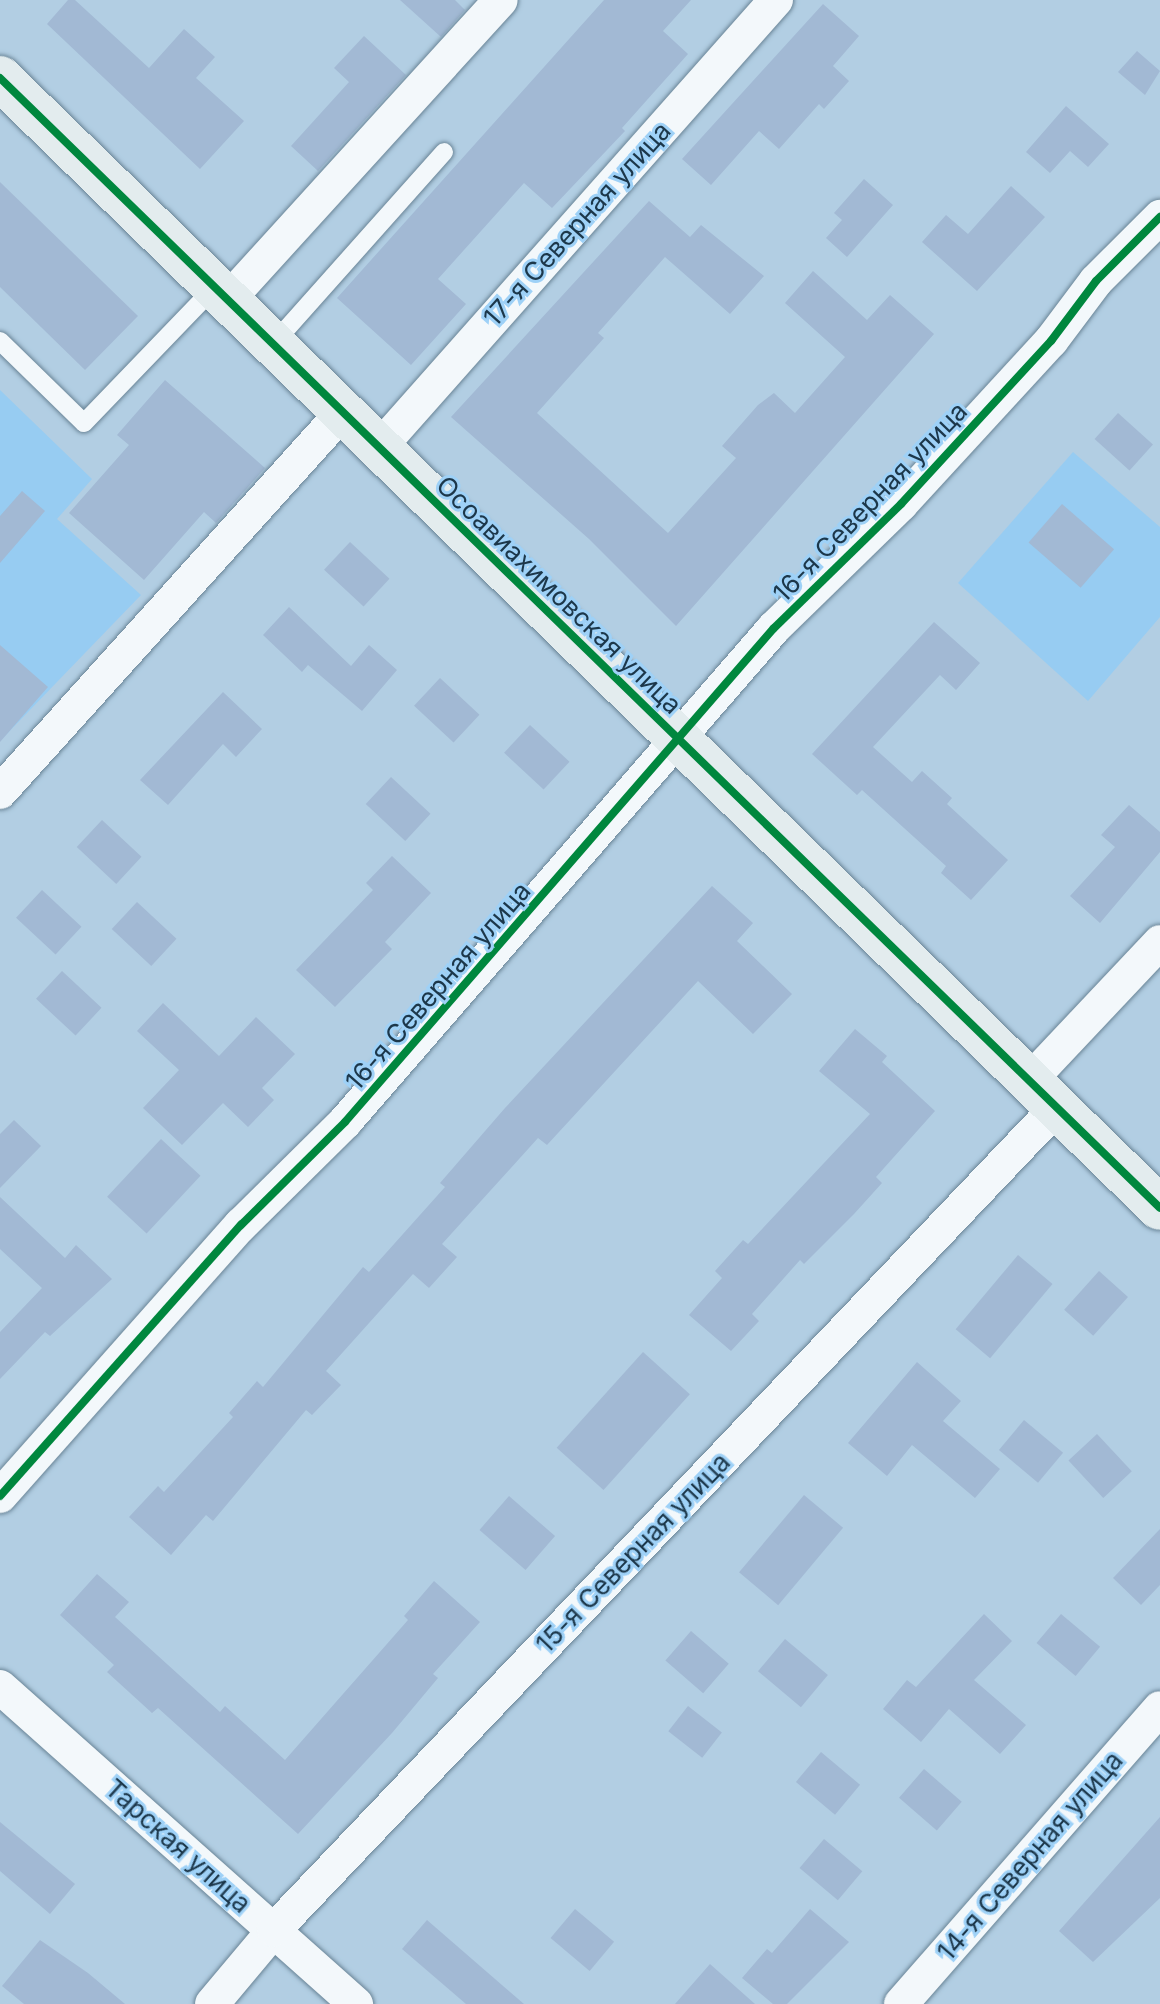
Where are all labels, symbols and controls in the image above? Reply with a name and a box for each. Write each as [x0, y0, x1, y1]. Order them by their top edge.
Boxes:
street label: 17-я Северная улица [477, 115, 677, 333]
street label: 16-я Северная улица [766, 396, 974, 608]
street label: Осоавиахимовская улица [430, 470, 688, 720]
street label: 16-я Северная улица [339, 875, 537, 1097]
street label: 15-я Северная улица [530, 1447, 736, 1659]
street label: 14-я Северная улица [931, 1745, 1129, 1967]
street label: Тарская улица [99, 1773, 257, 1919]

